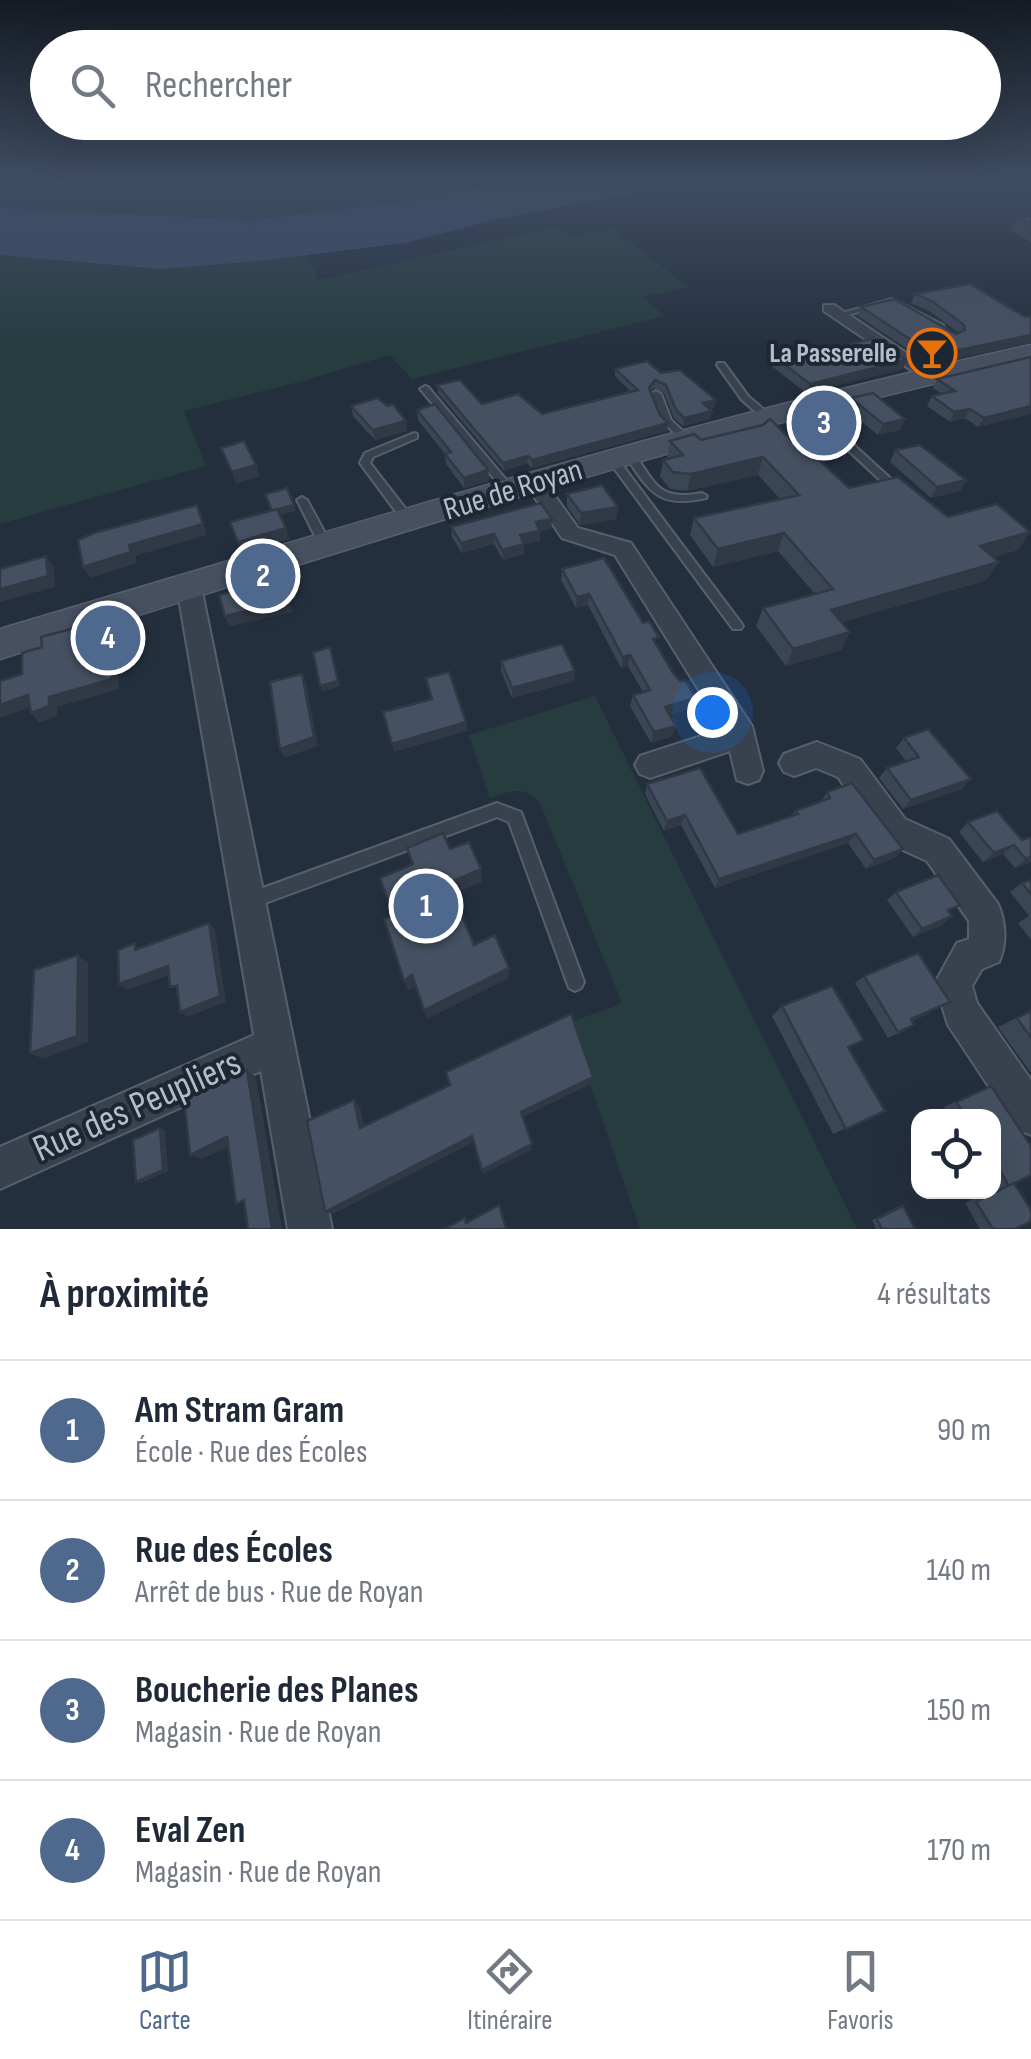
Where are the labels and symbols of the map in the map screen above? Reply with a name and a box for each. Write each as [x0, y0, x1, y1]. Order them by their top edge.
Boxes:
bar icon: La Passerelle [906, 327, 958, 379]
place label: La Passerelle [769, 337, 897, 370]
pin: 3 [792, 386, 856, 460]
street label: Rue de Royan [439, 450, 587, 530]
pin: 2 [230, 538, 296, 614]
pin: 4 [76, 600, 140, 676]
your location [687, 687, 738, 738]
pin: 1 [394, 868, 458, 944]
street label: Rue des Peupliers [26, 1040, 248, 1172]

